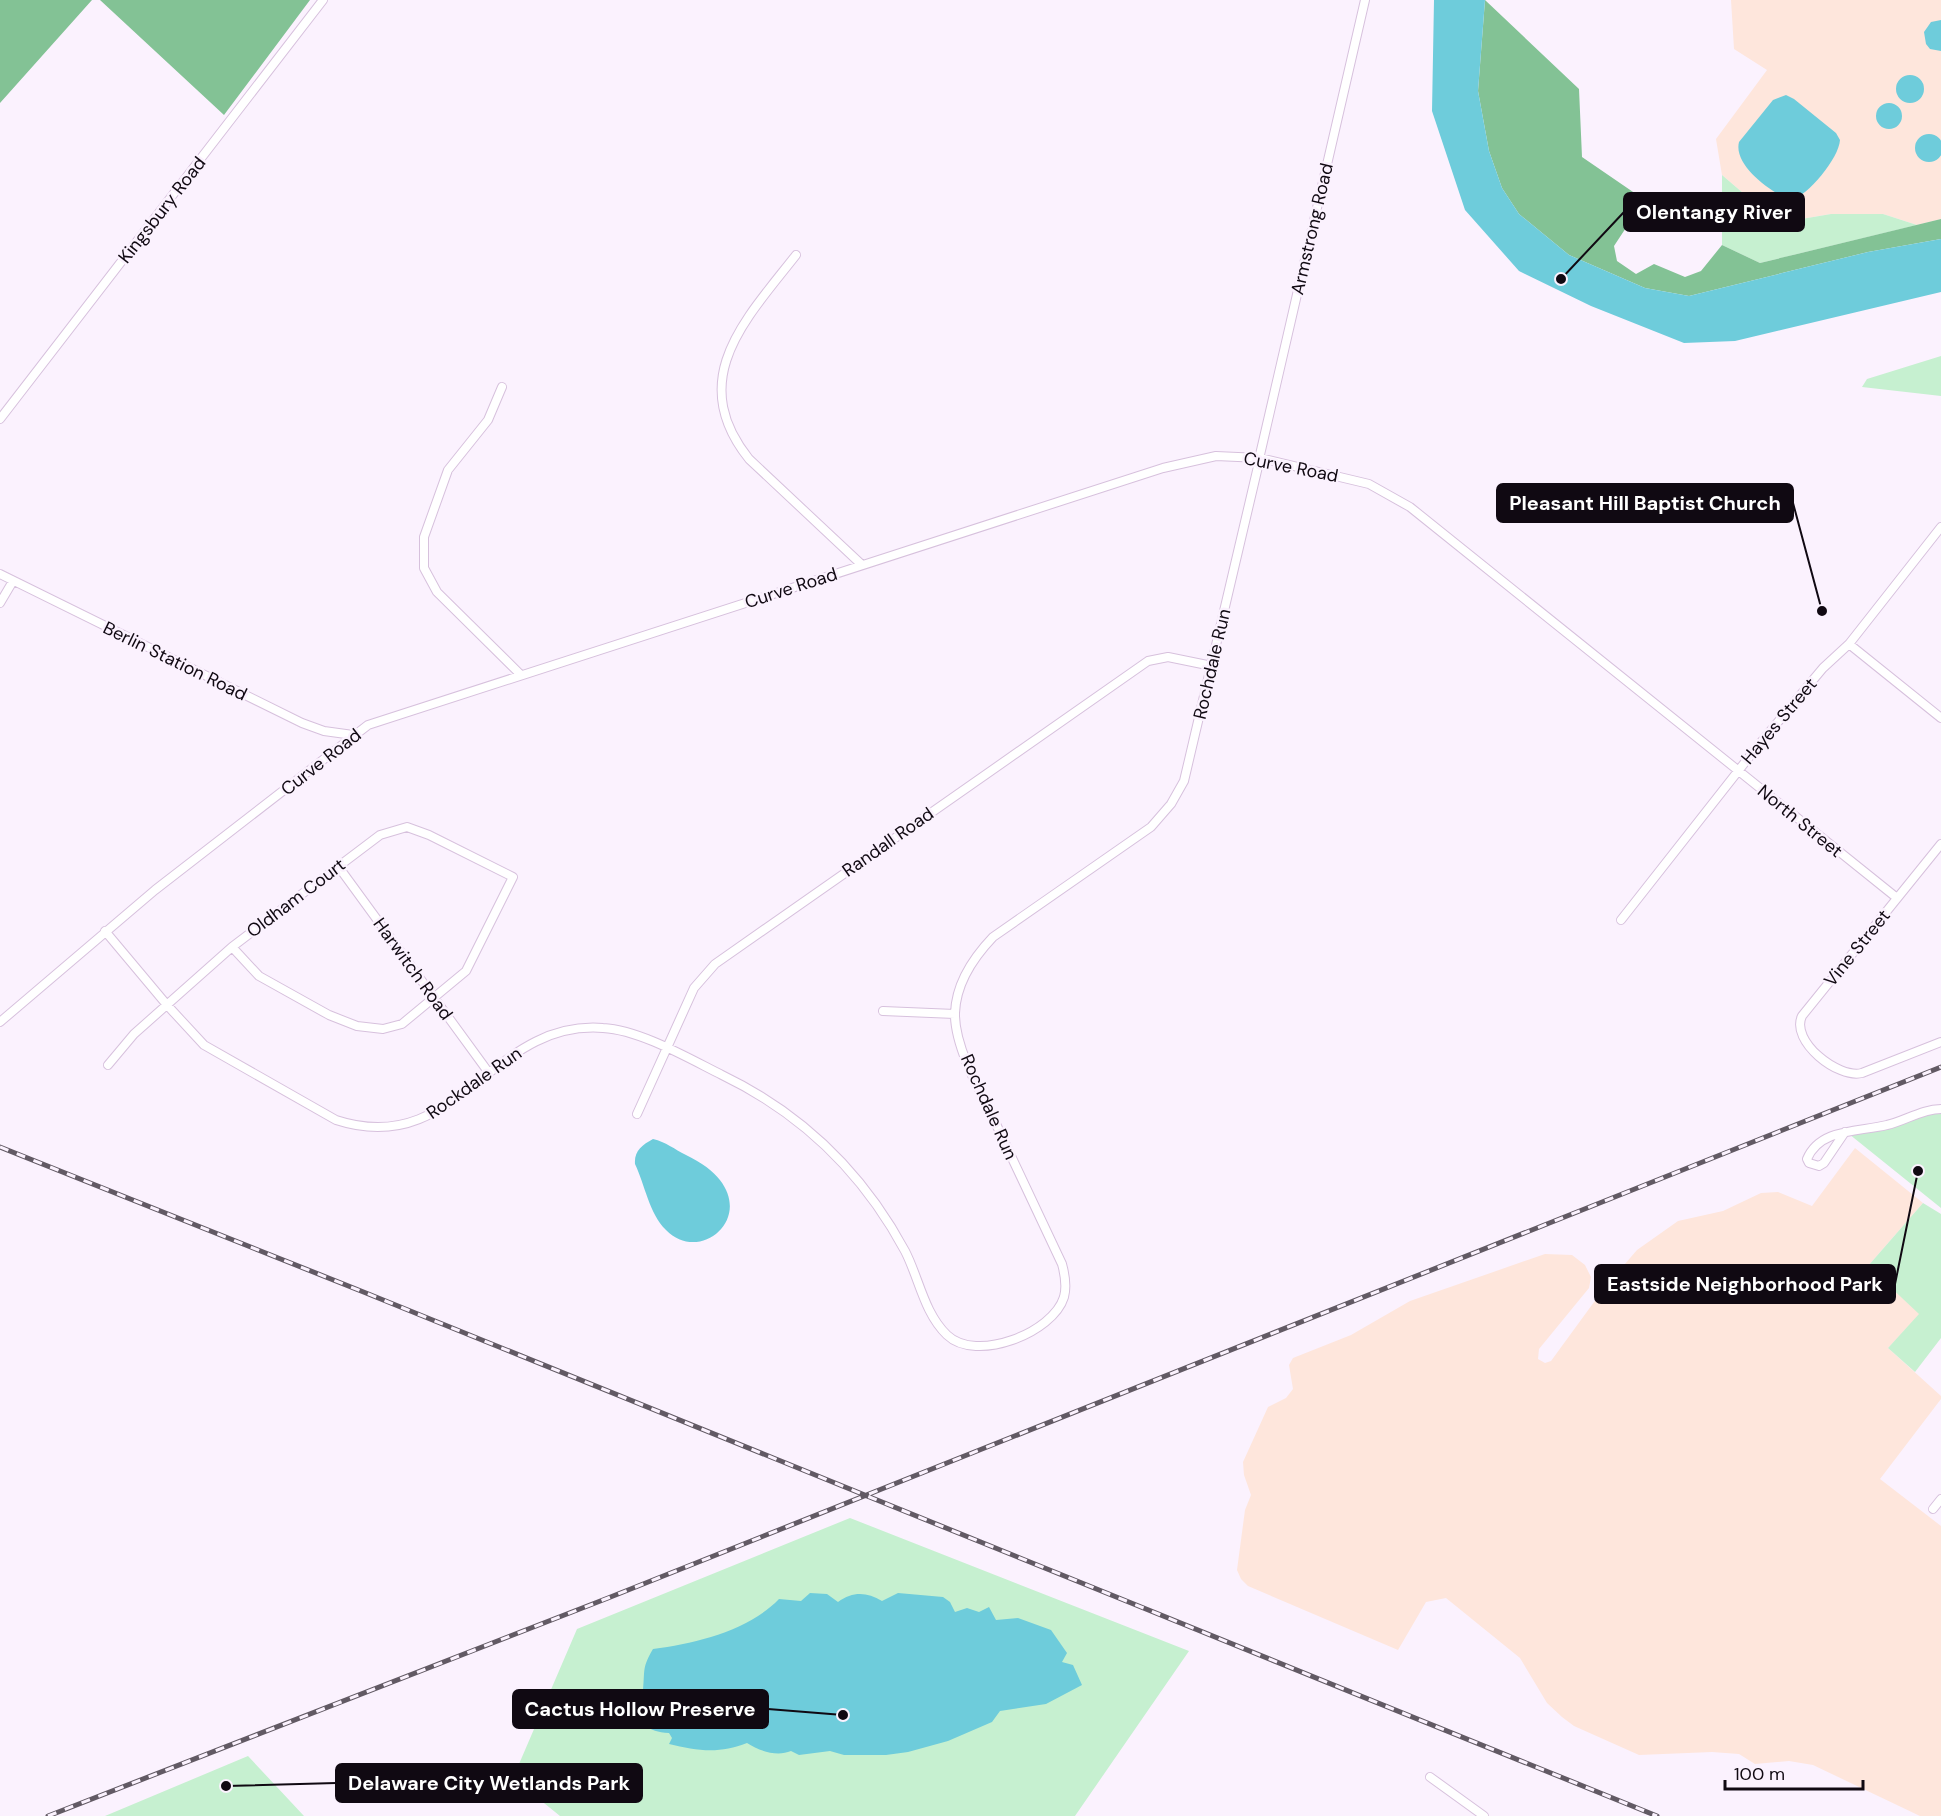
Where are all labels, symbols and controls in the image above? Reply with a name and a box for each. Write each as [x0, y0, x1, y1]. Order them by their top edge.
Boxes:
street label: Kingsbury Road [113, 152, 211, 268]
street label: Armstrong Road [1285, 161, 1339, 297]
callout: Olentangy River [1624, 193, 1804, 231]
text: Olentangy River [1636, 199, 1792, 225]
street label: Curve Road [1242, 446, 1340, 488]
callout: Pleasant Hill Baptist Church [1497, 484, 1793, 522]
text: Pleasant Hill Baptist Church [1509, 490, 1781, 516]
street label: Curve Road [742, 562, 840, 614]
street label: Rochdale Run [1188, 606, 1236, 722]
street label: Berlin Station Road [99, 616, 251, 706]
street label: Hayes Street [1736, 673, 1822, 769]
street label: Curve Road [276, 723, 366, 801]
street label: North Street [1752, 779, 1848, 863]
street label: Randall Road [838, 802, 938, 882]
street label: Oldham Court [242, 853, 350, 943]
street label: Vine Street [1818, 904, 1896, 992]
street label: Harwitch Road [368, 913, 458, 1025]
street label: Rockdale Run [422, 1041, 526, 1125]
street label: Rochdale Run [955, 1051, 1023, 1163]
callout: Eastside Neighborhood Park [1595, 1265, 1895, 1303]
text: Eastside Neighborhood Park [1607, 1271, 1883, 1297]
callout: Cactus Hollow Preserve [513, 1690, 768, 1728]
text: Cactus Hollow Preserve [524, 1696, 756, 1722]
scale bar [1725, 1753, 1863, 1791]
text: 100 m [1734, 1762, 1785, 1786]
callout: Delaware City Wetlands Park [336, 1764, 642, 1802]
text: Delaware City Wetlands Park [348, 1770, 630, 1796]

